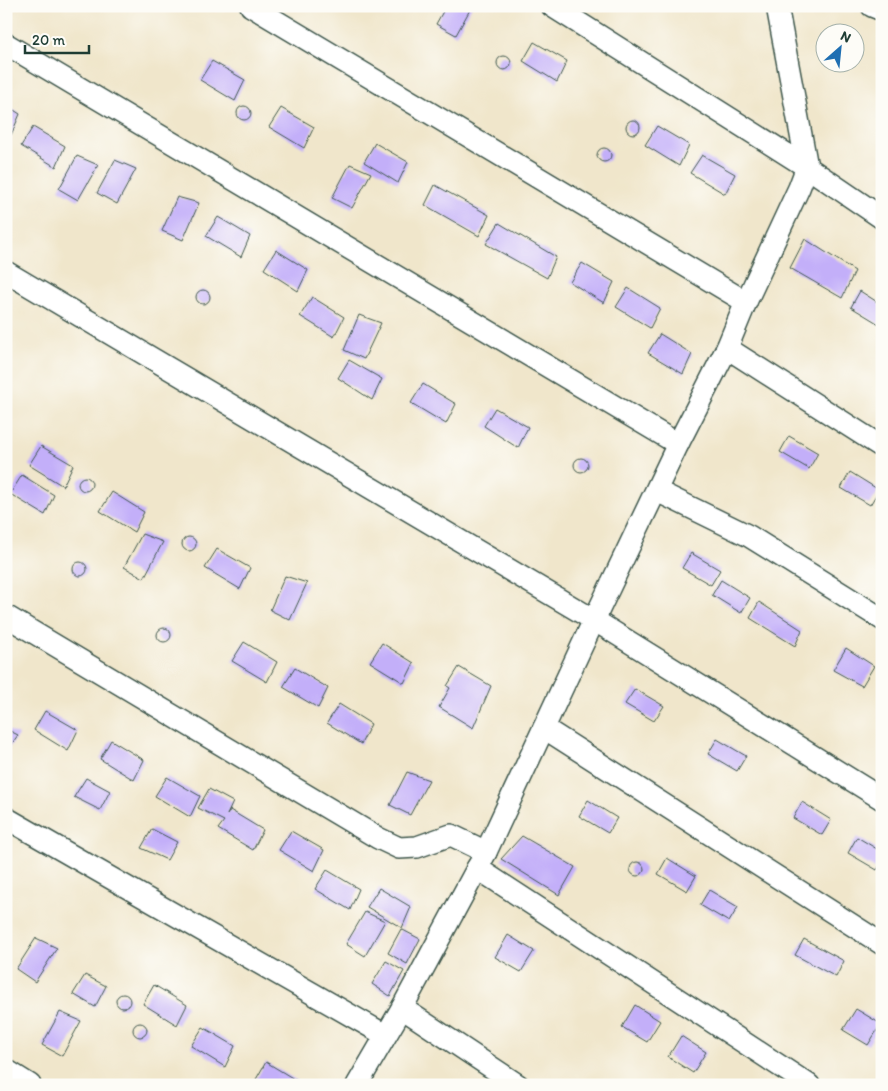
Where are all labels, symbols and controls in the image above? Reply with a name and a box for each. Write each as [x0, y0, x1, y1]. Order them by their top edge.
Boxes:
scale bar [25, 22, 89, 54]
north arrow [816, 22, 866, 72]
text: N [838, 27, 854, 47]
text: 20 m [32, 31, 66, 49]

